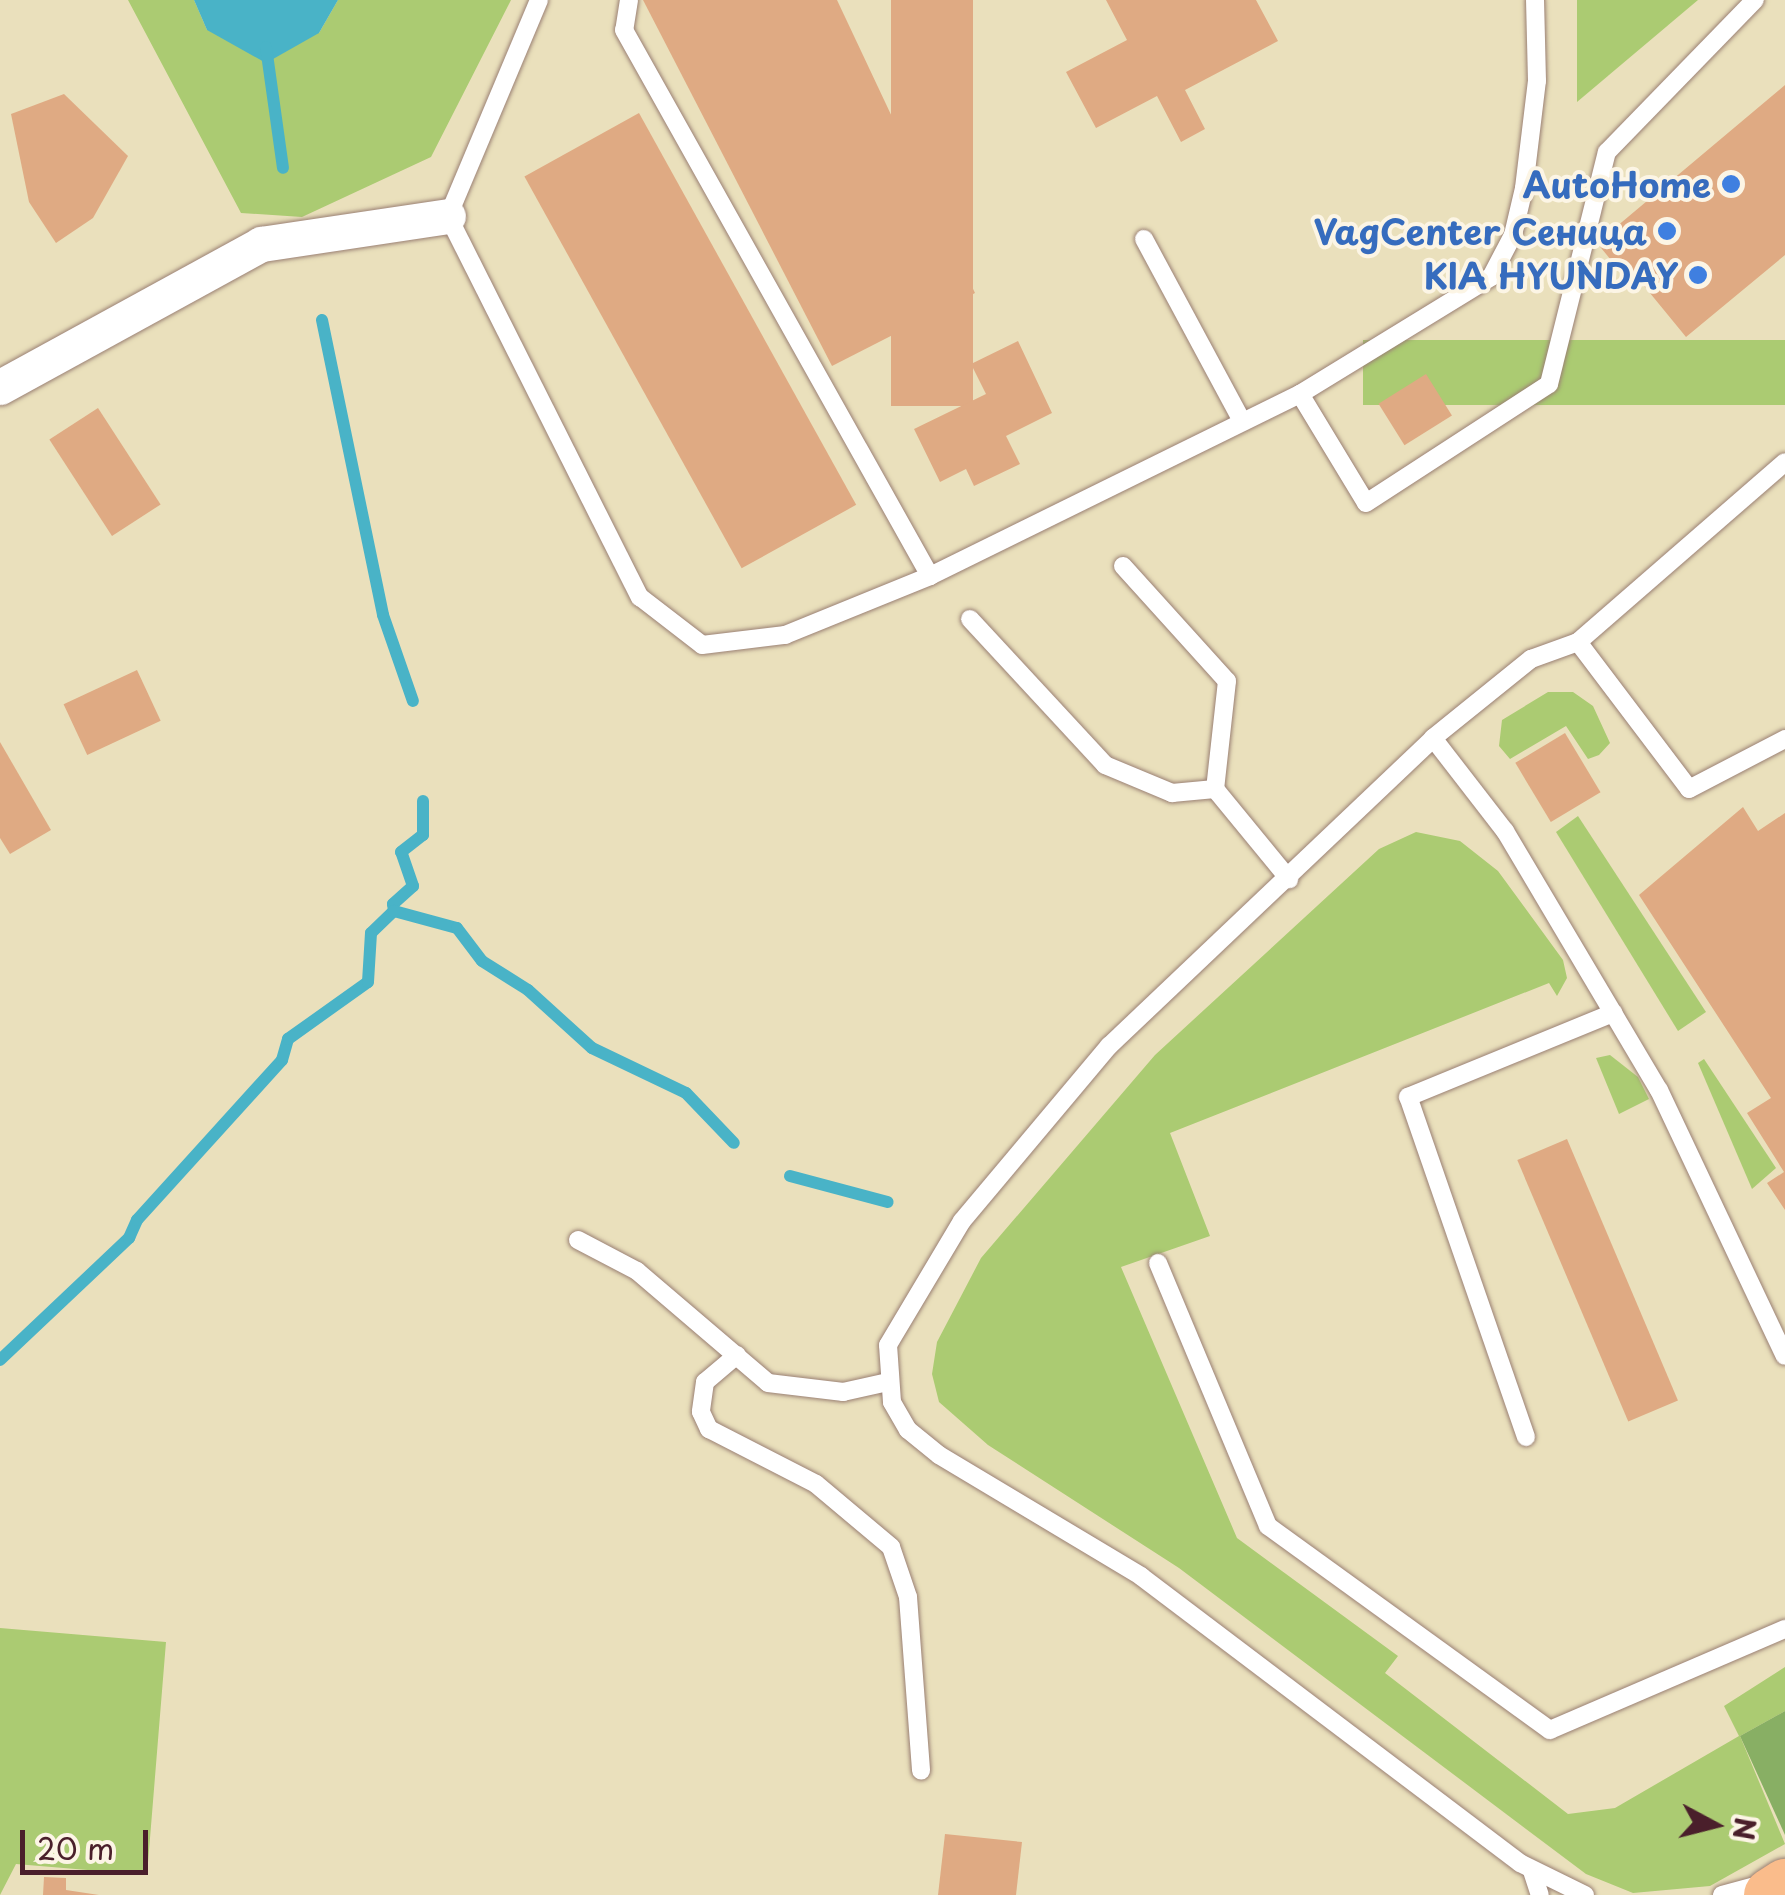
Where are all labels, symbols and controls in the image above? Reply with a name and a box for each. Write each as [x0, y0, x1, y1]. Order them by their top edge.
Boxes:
place label: AutoHome [1523, 163, 1711, 205]
marker: AutoHome [1720, 173, 1742, 195]
place label: VagCenter Сеница [1313, 210, 1647, 252]
marker: VagCenter Сеница [1656, 220, 1678, 242]
place label: KIA HYUNDAY [1424, 254, 1678, 296]
marker: KIA HYUNDAY [1687, 264, 1709, 286]
north arrow [1665, 1775, 1765, 1875]
scale bar [25, 1810, 152, 1872]
text: N [1723, 1815, 1768, 1842]
text: 20 m [37, 1825, 114, 1870]

